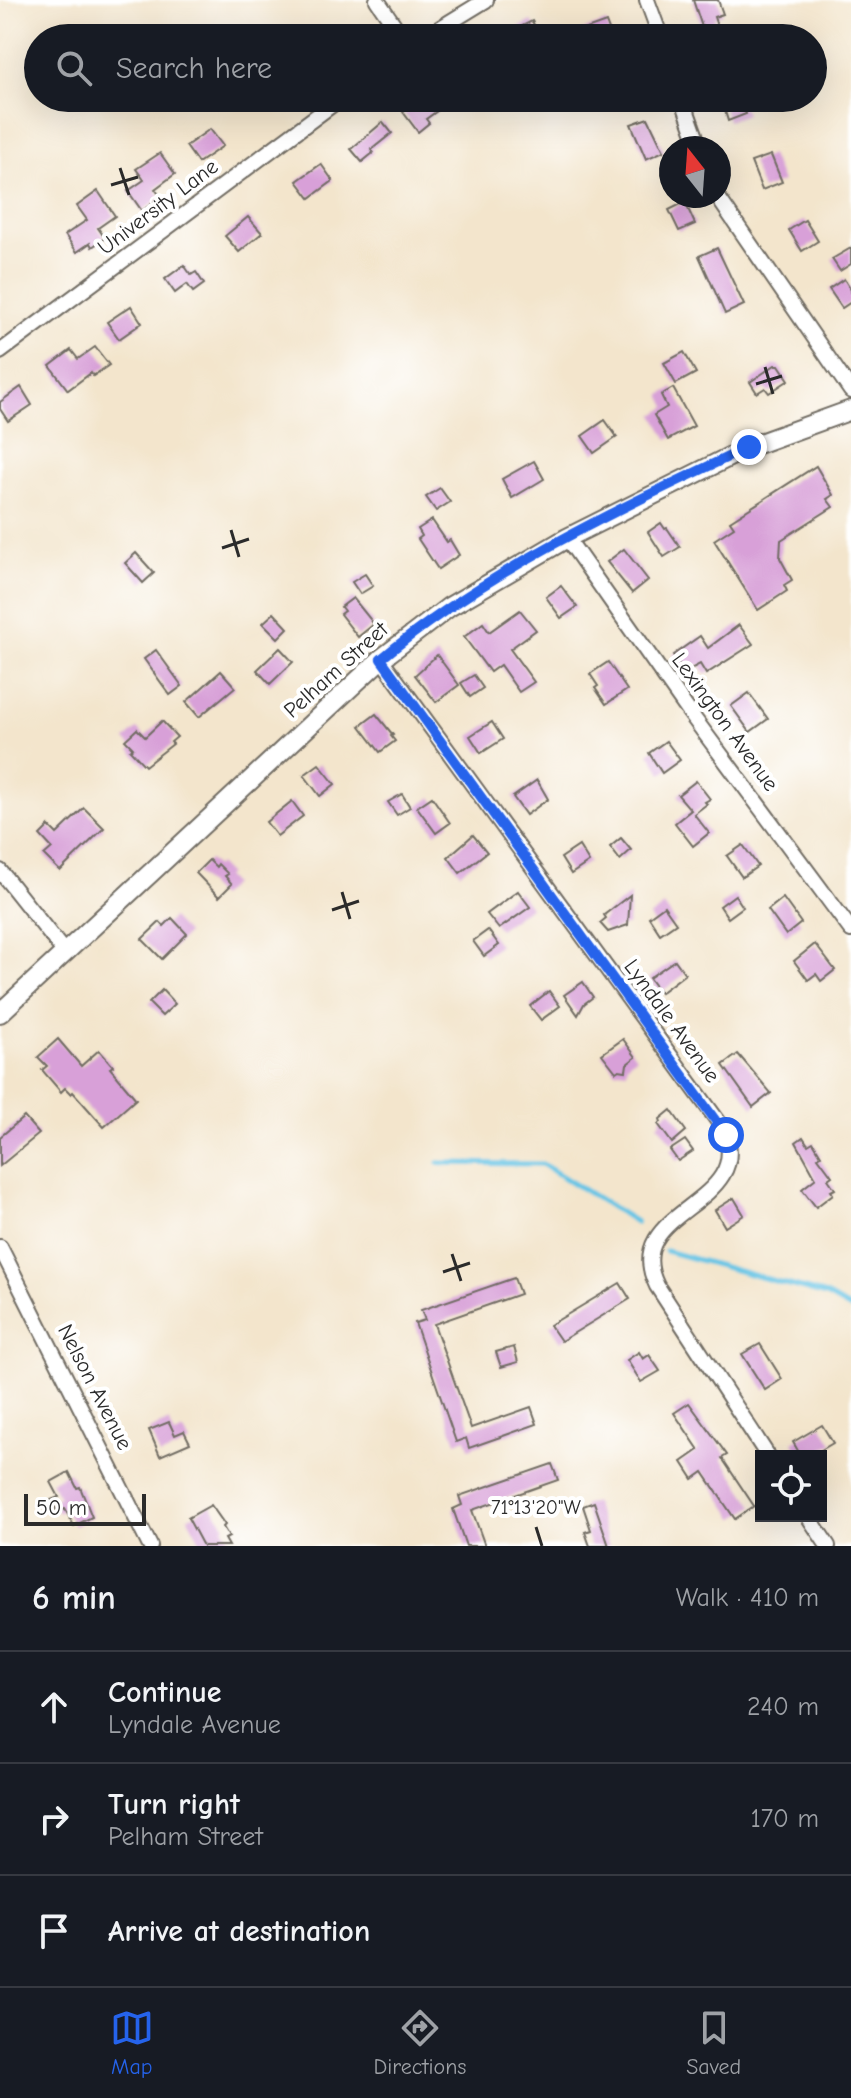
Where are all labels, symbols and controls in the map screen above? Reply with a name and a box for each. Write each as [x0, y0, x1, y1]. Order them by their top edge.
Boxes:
search box [24, 24, 827, 112]
icon: search [52, 46, 96, 90]
text: Search here [116, 51, 272, 86]
north arrow [659, 136, 731, 208]
street label: University Lane [93, 153, 223, 261]
route end [731, 429, 767, 465]
street label: Pelham Street [279, 616, 394, 723]
street label: Lexington Avenue [666, 648, 784, 796]
street label: Lyndale Avenue [619, 954, 725, 1088]
route start [708, 1117, 744, 1153]
street label: Nelson Avenue [52, 1320, 138, 1454]
map controls [755, 1450, 827, 1522]
button: locate [755, 1450, 827, 1522]
scale bar [24, 1490, 146, 1526]
text: 50 m [36, 1495, 87, 1521]
text: 71°13'20"W [491, 1496, 582, 1519]
text: 6 min [32, 1578, 116, 1618]
text: Walk · 410 m [676, 1583, 819, 1613]
text: Continue [108, 1675, 222, 1710]
icon: ahead [32, 1685, 76, 1729]
text: 240 m [747, 1692, 819, 1722]
text: Lyndale Avenue [108, 1710, 281, 1740]
text: Turn right [108, 1787, 240, 1822]
icon: right [32, 1797, 76, 1841]
text: 170 m [750, 1804, 819, 1834]
text: Pelham Street [108, 1822, 263, 1852]
icon: arrive [32, 1909, 76, 1953]
text: Arrive at destination [108, 1914, 370, 1949]
tab: Map [110, 2006, 154, 2080]
tab: Directions [374, 2006, 467, 2080]
tab: Saved [686, 2006, 741, 2080]

